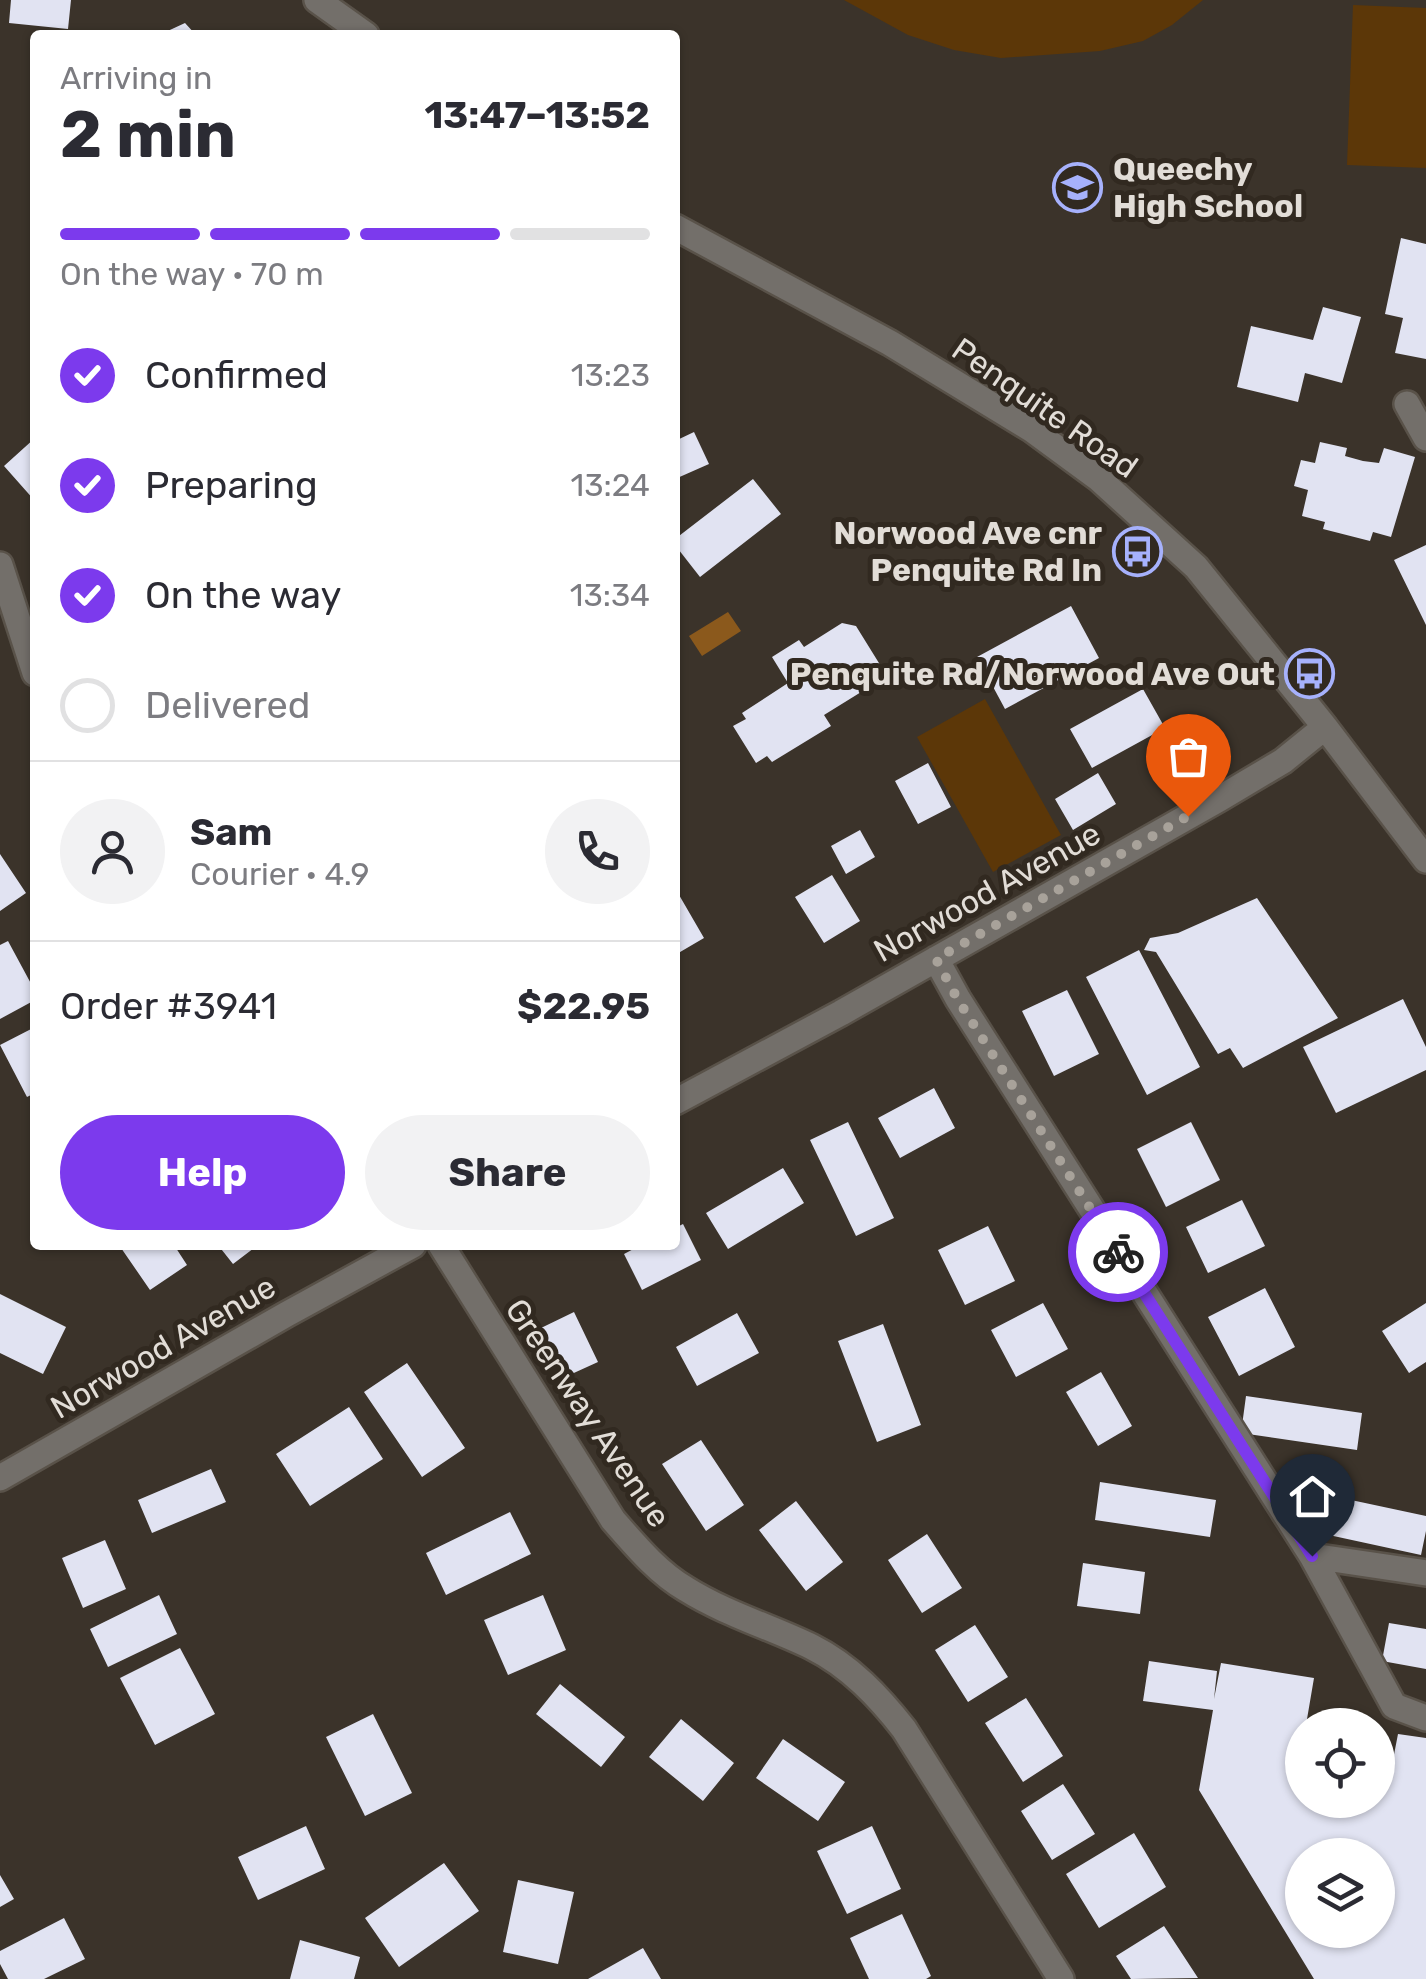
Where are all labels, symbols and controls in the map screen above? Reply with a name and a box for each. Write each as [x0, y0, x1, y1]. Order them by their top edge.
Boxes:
text: Arriving in [60, 59, 212, 97]
text: 13:47–13:52 [424, 92, 650, 138]
text: 2 min [60, 96, 236, 173]
place label: Queechy High School [1113, 150, 1303, 225]
school or university icon: Queechy High School [1052, 161, 1104, 213]
text: On the way · 70 m [60, 255, 324, 293]
street label: Penquite Road [945, 330, 1145, 486]
icon: check [60, 348, 115, 403]
text: Confirmed [145, 352, 328, 398]
text: 13:23 [571, 356, 650, 394]
icon: check [60, 458, 115, 513]
text: Preparing [145, 462, 318, 508]
text: 13:24 [571, 466, 650, 504]
place label: Norwood Ave cnr Penquite Rd In [833, 514, 1102, 589]
bus stop icon: Norwood Ave cnr Penquite Rd In [1111, 525, 1163, 577]
icon: check [60, 568, 115, 623]
text: On the way [145, 572, 341, 618]
text: 13:34 [570, 576, 650, 614]
bus stop icon: Penquite Rd/Norwood Ave Out [1284, 648, 1336, 700]
place label: Penquite Rd/Norwood Ave Out [790, 655, 1275, 693]
text: Delivered [145, 682, 310, 728]
pin [1146, 714, 1231, 817]
icon: bag [1161, 729, 1216, 784]
button: person [60, 799, 165, 904]
button: phone [545, 799, 650, 904]
text: Sam [190, 809, 272, 855]
street label: Norwood Avenue [867, 814, 1107, 970]
text: Courier · 4.9 [190, 855, 369, 893]
text: Order #3941 [60, 983, 277, 1029]
text: $22.95 [517, 983, 650, 1029]
button: Help [60, 1115, 345, 1230]
button: Share [365, 1115, 650, 1230]
courier [1068, 1202, 1168, 1302]
icon: bike [1091, 1225, 1146, 1280]
street label: Norwood Avenue [44, 1267, 282, 1427]
street label: Greenway Avenue [498, 1292, 678, 1534]
pin [1270, 1454, 1355, 1557]
icon: home [1285, 1469, 1340, 1524]
map controls [1285, 1708, 1395, 1948]
button: locate [1285, 1708, 1395, 1818]
button: layers [1285, 1838, 1395, 1948]

